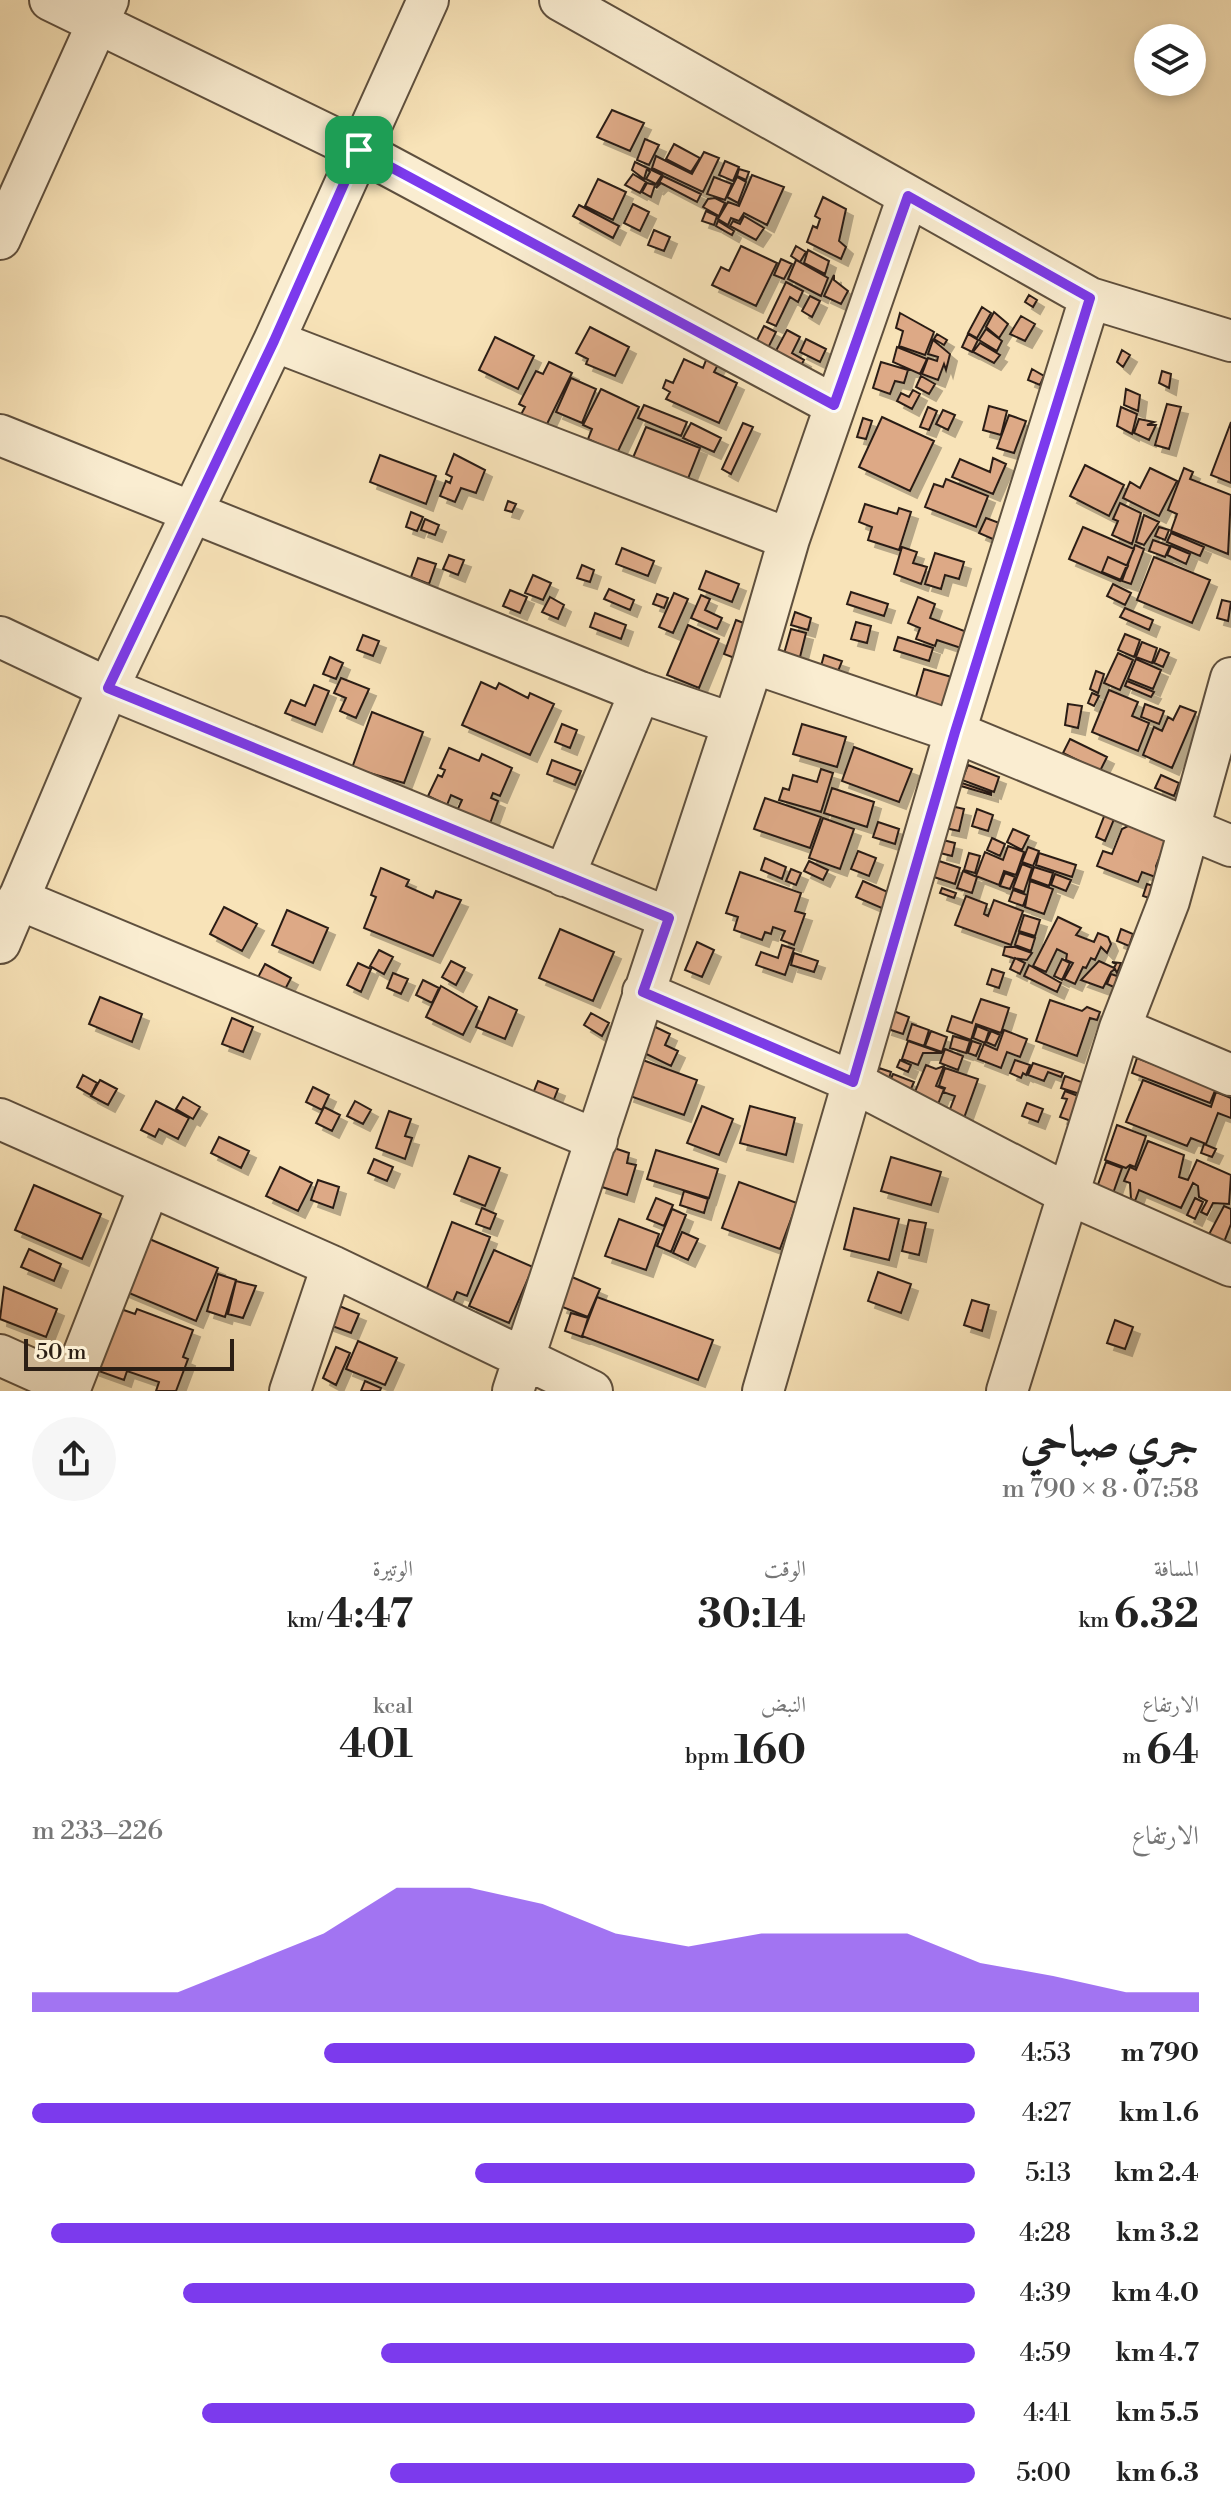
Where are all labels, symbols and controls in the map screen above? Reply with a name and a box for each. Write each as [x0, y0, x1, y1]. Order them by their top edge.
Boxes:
map controls [1134, 24, 1206, 96]
button: layers [1134, 24, 1206, 96]
pin [325, 116, 393, 184]
icon: arrive [337, 128, 381, 172]
scale bar [24, 1335, 234, 1371]
text: 50 m [36, 1339, 87, 1366]
text: جري صباحي [1020, 1415, 1199, 1470]
button: share [32, 1417, 116, 1501]
text: 07:58 · 8 × 790 m [1002, 1473, 1199, 1505]
text: الوتيرة [372, 1556, 413, 1583]
text: الوقت [764, 1556, 806, 1583]
text: المسافة [1154, 1556, 1199, 1583]
text: 4:47 [327, 1590, 413, 1640]
text: 30:14 [698, 1590, 806, 1640]
text: 6.32 [1114, 1590, 1199, 1640]
text: /km [287, 1607, 327, 1634]
text: km [1078, 1607, 1114, 1634]
text: النبض [761, 1692, 806, 1719]
text: الارتفاع [1142, 1692, 1199, 1719]
text: kcal [373, 1693, 413, 1720]
text: 401 [339, 1720, 413, 1770]
text: 160 [734, 1726, 806, 1776]
text: 64 [1146, 1726, 1199, 1776]
text: bpm [685, 1743, 734, 1770]
text: m [1122, 1743, 1146, 1770]
text: 226–233 m [32, 1815, 163, 1847]
text: الارتفاع [1132, 1820, 1199, 1852]
text: 4:53 [1021, 2037, 1071, 2069]
text: 790 m [1121, 2037, 1199, 2069]
text: 4:27 [1022, 2097, 1071, 2129]
text: 1.6 km [1119, 2097, 1199, 2129]
text: 5:13 [1025, 2157, 1071, 2189]
text: 2.4 km [1114, 2157, 1199, 2189]
text: 4:28 [1019, 2217, 1071, 2249]
text: 3.2 km [1116, 2217, 1199, 2249]
text: 4:39 [1020, 2277, 1071, 2309]
text: 4.0 km [1112, 2277, 1199, 2309]
text: 4:59 [1020, 2337, 1071, 2369]
text: 4.7 km [1115, 2337, 1199, 2369]
text: 4:41 [1023, 2397, 1071, 2429]
text: 5.5 km [1116, 2397, 1199, 2429]
text: 5:00 [1016, 2457, 1071, 2489]
text: 6.3 km [1116, 2457, 1199, 2489]

